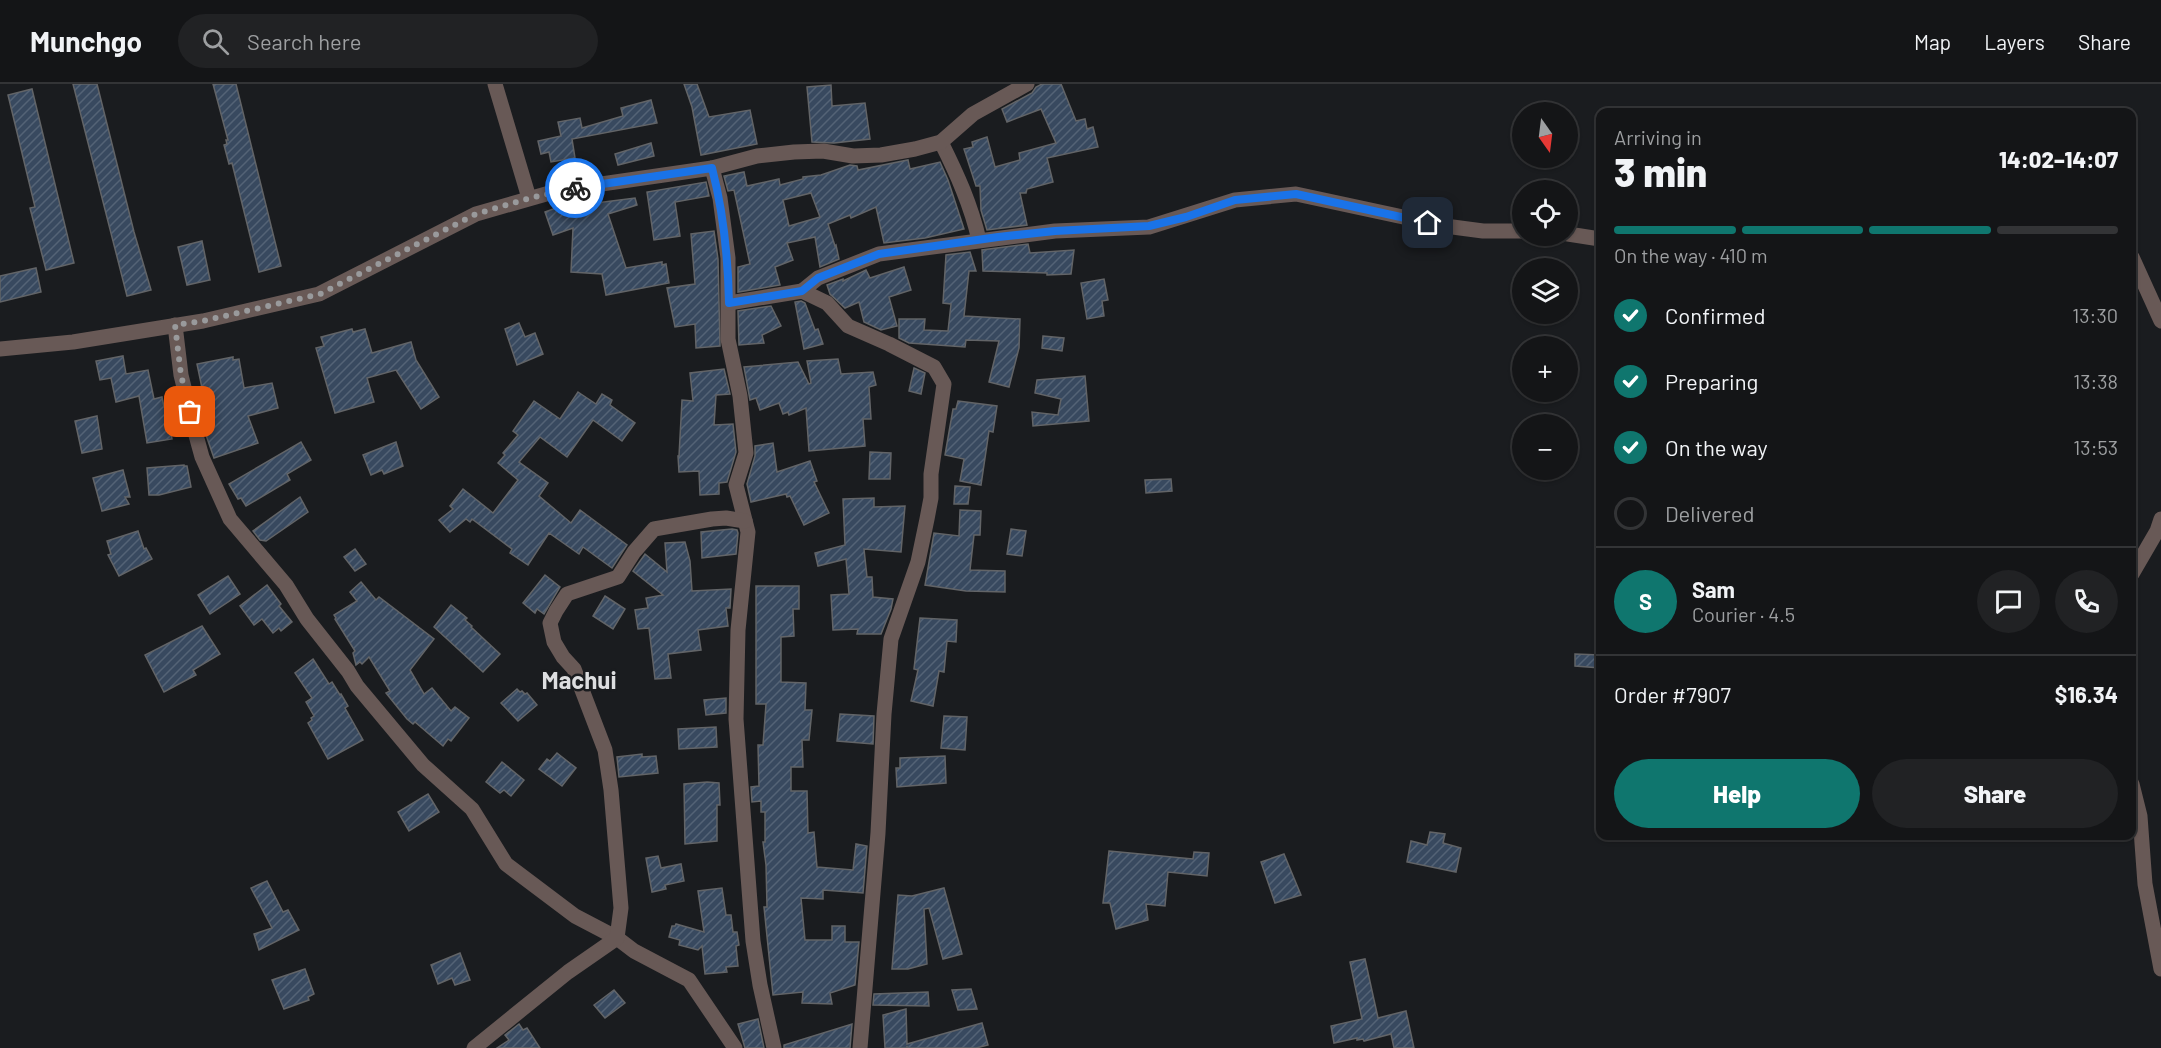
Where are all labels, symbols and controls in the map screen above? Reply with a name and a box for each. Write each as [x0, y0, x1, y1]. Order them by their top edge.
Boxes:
search box [178, 14, 598, 68]
text: Munchgo [30, 24, 142, 58]
icon: search [199, 25, 232, 58]
text: Search here [247, 28, 361, 54]
text: Map [1914, 29, 1951, 54]
text: Layers [1984, 29, 2045, 54]
text: Share [2078, 29, 2131, 54]
north arrow [1512, 102, 1578, 168]
map controls [1512, 102, 1578, 480]
text: Arriving in [1614, 125, 1702, 149]
text: 14:02–14:07 [1999, 146, 2118, 172]
text: 3 min [1614, 148, 1707, 195]
courier [545, 158, 605, 218]
icon: bike [559, 172, 592, 205]
button: locate [1512, 180, 1578, 246]
pin [1402, 197, 1453, 248]
icon: home [1411, 206, 1444, 239]
text: On the way · 410 m [1614, 243, 1768, 267]
button: layers [1512, 258, 1578, 324]
icon: check [1614, 299, 1647, 332]
text: Confirmed [1665, 302, 1765, 328]
text: 13:30 [2072, 303, 2118, 327]
button: + [1512, 336, 1578, 402]
icon: check [1614, 365, 1647, 398]
text: Preparing [1665, 368, 1758, 394]
text: 13:38 [2073, 369, 2118, 393]
pin [164, 386, 215, 437]
icon: bag [173, 395, 206, 428]
button: − [1512, 414, 1578, 480]
icon: check [1614, 431, 1647, 464]
text: On the way [1665, 434, 1768, 460]
text: 13:53 [2073, 435, 2118, 459]
text: Delivered [1665, 500, 1754, 526]
button: chat [1977, 570, 2040, 633]
button: phone [2055, 570, 2118, 633]
text: Sam [1692, 576, 1735, 602]
text: S [1639, 588, 1652, 614]
text: Courier · 4.5 [1692, 602, 1795, 626]
district label: Machui [541, 665, 617, 694]
text: Order #7907 [1614, 681, 1731, 707]
text: $16.34 [2055, 681, 2118, 707]
button: Help [1614, 759, 1860, 828]
button: Share [1872, 759, 2118, 828]

